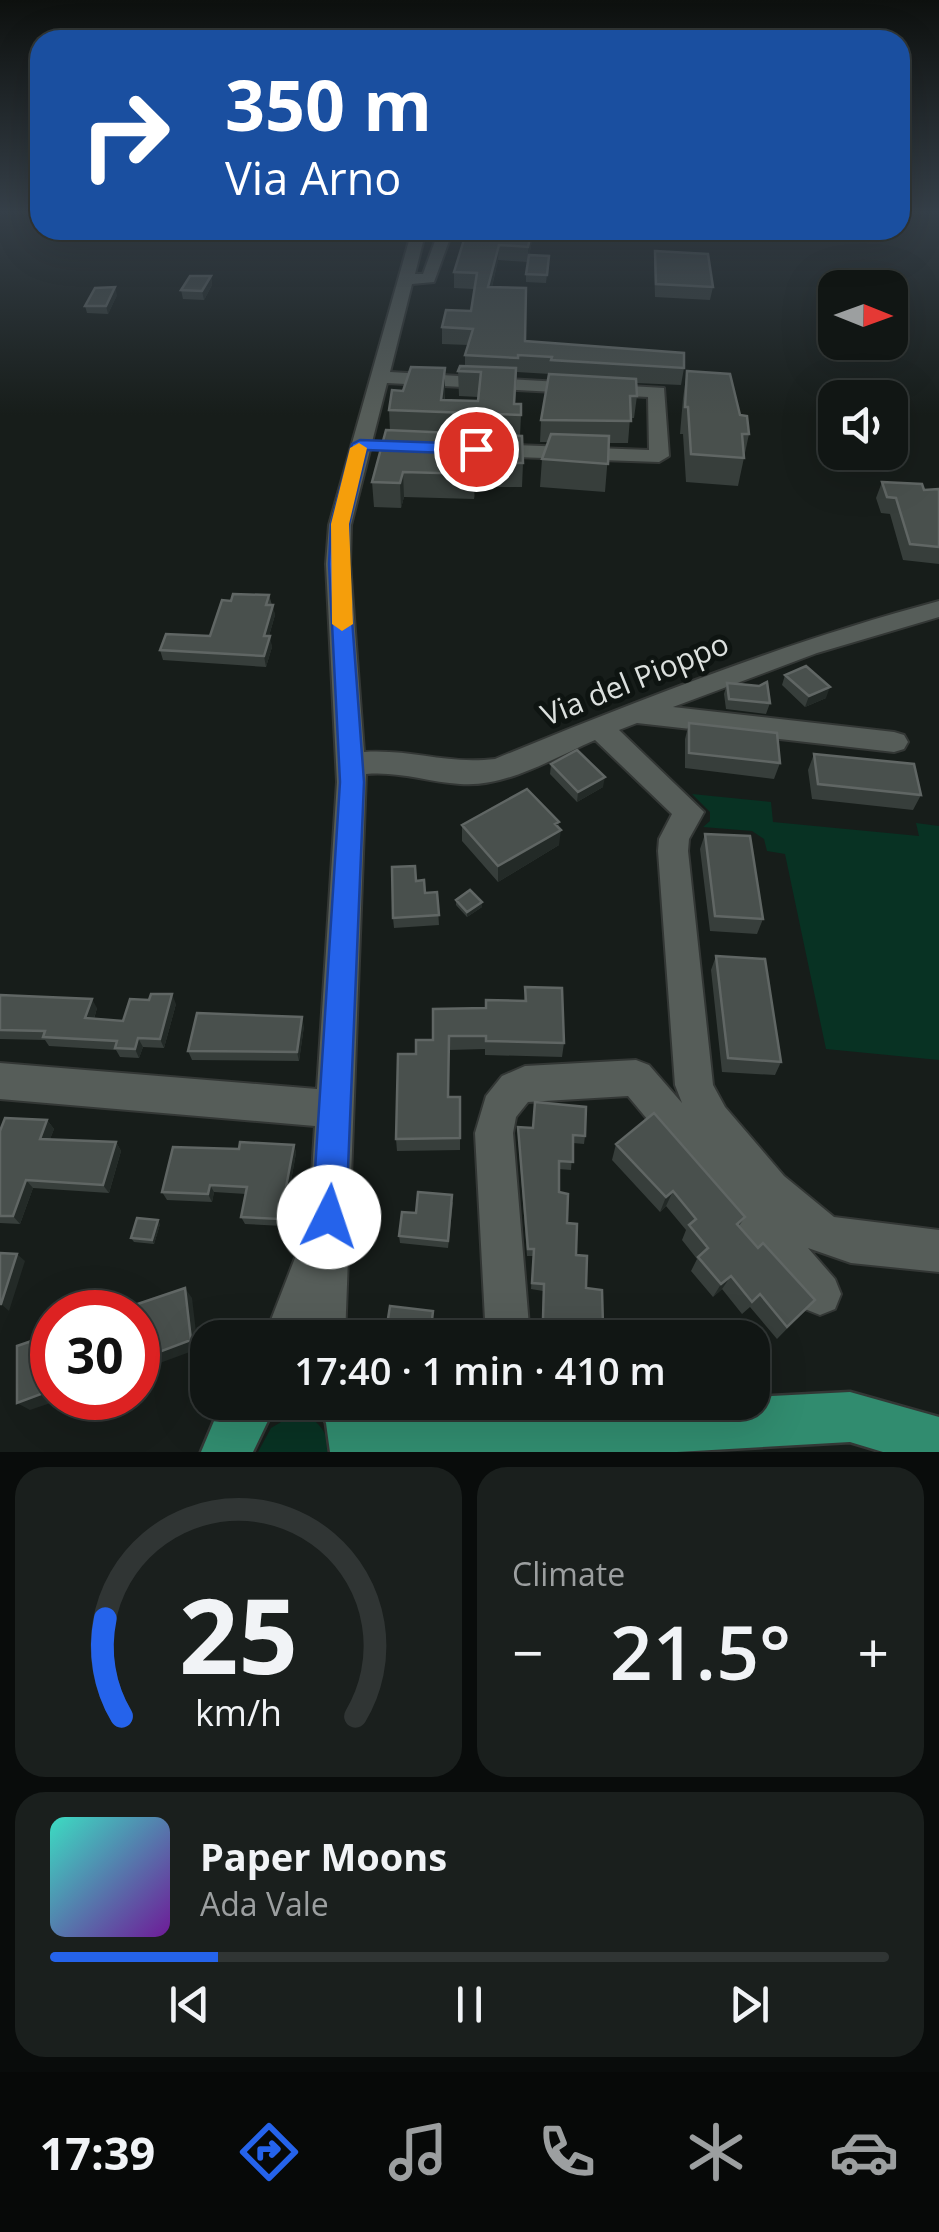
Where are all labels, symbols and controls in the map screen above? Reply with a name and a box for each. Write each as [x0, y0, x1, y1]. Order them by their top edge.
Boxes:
text: 350 m [225, 56, 432, 152]
icon: right [60, 70, 190, 200]
text: Via Arno [225, 147, 401, 208]
north arrow [818, 270, 908, 360]
map controls [818, 270, 908, 470]
button: sound [818, 380, 908, 470]
pin [434, 407, 519, 492]
icon: arrive [449, 422, 504, 477]
street label: Via del Pioppo [535, 622, 734, 735]
position arrow [277, 1165, 381, 1269]
speed limit sign: 30 [30, 1290, 160, 1420]
text: 17:40 · 1 min · 410 m [294, 1344, 666, 1396]
text: Climate [512, 1552, 625, 1595]
text: 25 [179, 1563, 298, 1704]
text: 21.5° [610, 1600, 791, 1702]
text: − [512, 1614, 543, 1689]
text: + [858, 1614, 889, 1689]
text: km/h [195, 1688, 282, 1736]
text: Paper Moons [200, 1830, 447, 1882]
text: Ada Vale [200, 1882, 329, 1925]
icon: previous [162, 1977, 217, 2032]
icon: pause [442, 1977, 497, 2032]
icon: next [722, 1977, 777, 2032]
icon: directions [234, 2117, 304, 2187]
icon: music [383, 2117, 453, 2187]
icon: phone [532, 2117, 602, 2187]
icon: climate [681, 2117, 751, 2187]
icon: car [829, 2117, 899, 2187]
text: 17:39 [39, 2122, 155, 2183]

